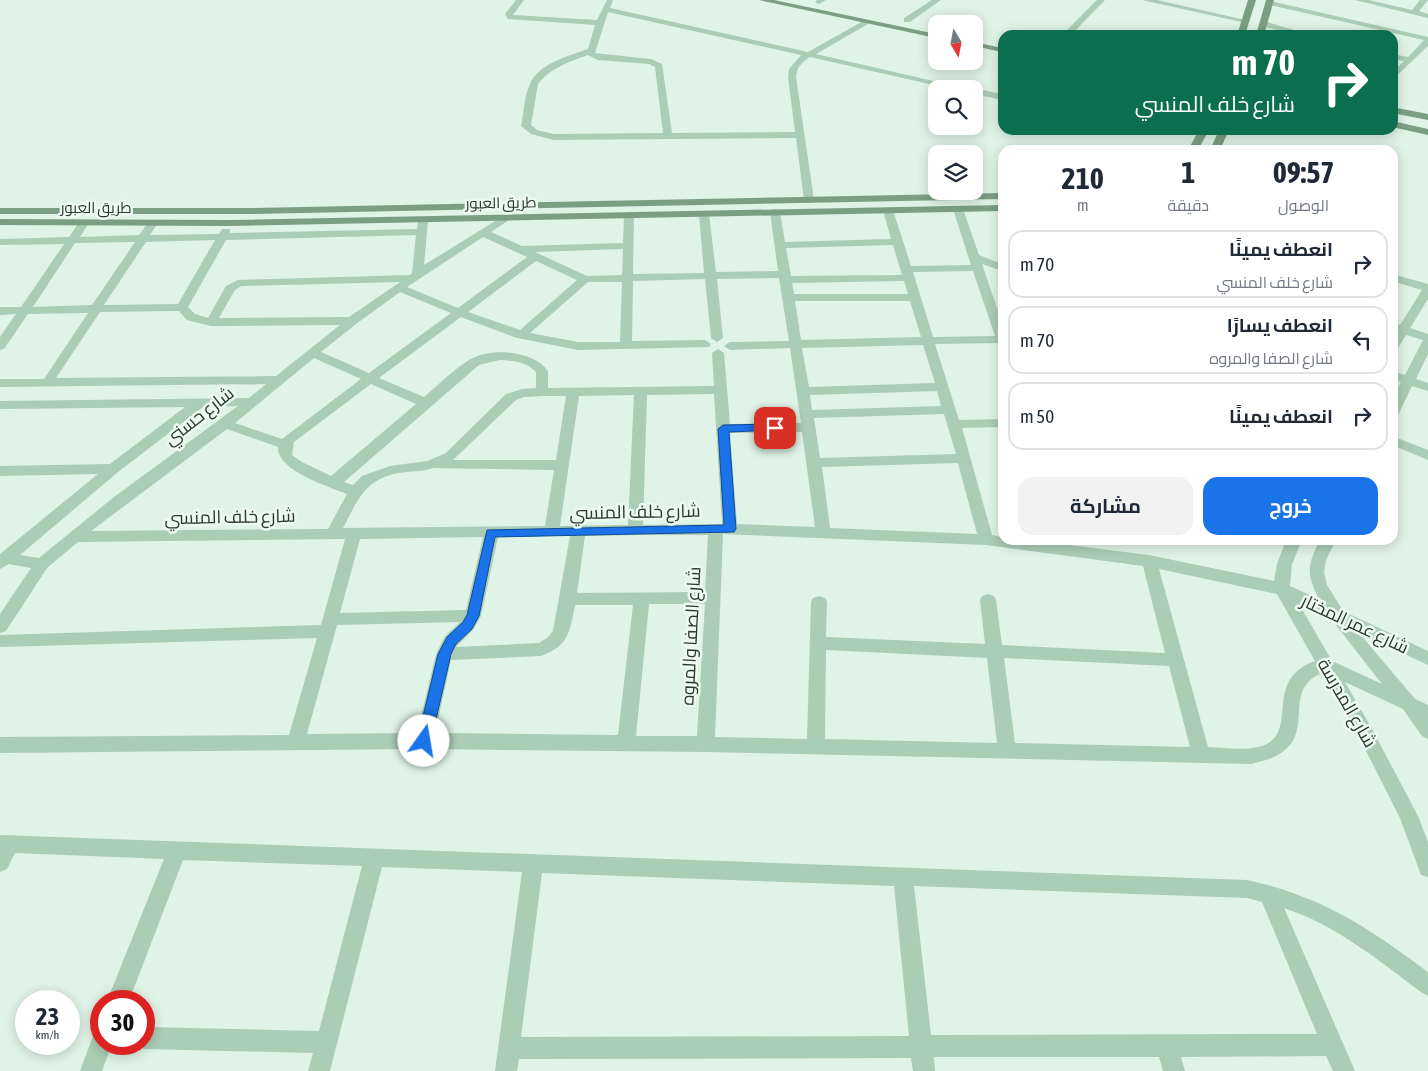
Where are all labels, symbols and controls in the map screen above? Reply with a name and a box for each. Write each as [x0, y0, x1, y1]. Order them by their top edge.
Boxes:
north arrow [928, 15, 982, 70]
map controls [928, 15, 983, 200]
text: 70 m [1232, 42, 1295, 82]
icon: right [1313, 50, 1378, 115]
button: search [928, 80, 983, 135]
text: شارع خلف المنسي [1135, 91, 1295, 117]
button: layers [928, 145, 983, 200]
text: 1 [1181, 155, 1195, 189]
text: 09:57 [1273, 155, 1334, 189]
text: 210 [1062, 161, 1104, 195]
street label: طريق العبور [464, 193, 537, 214]
text: m [1077, 196, 1089, 214]
text: دقيقة [1167, 196, 1209, 214]
text: الوصول [1278, 196, 1329, 214]
street label: طريق العبور [59, 199, 132, 218]
text: انعطف يمينًا [1229, 238, 1333, 260]
icon: right [1348, 250, 1376, 278]
text: 70 m [1020, 253, 1054, 275]
text: شارع خلف المنسي [1216, 273, 1333, 291]
text: انعطف يسارًا [1227, 314, 1333, 336]
icon: left [1348, 326, 1376, 354]
text: 70 m [1020, 329, 1054, 351]
text: شارع الصفا والمروه [1209, 349, 1333, 367]
street label: شارع حسني [160, 382, 240, 453]
icon: right [1348, 402, 1376, 430]
text: 50 m [1020, 405, 1054, 427]
text: انعطف يمينًا [1229, 405, 1333, 427]
pin [754, 407, 796, 449]
icon: arrive [761, 414, 789, 442]
button: مشاركة [1018, 477, 1193, 535]
button: خروج [1203, 477, 1378, 535]
street label: شارع خلف المنسي [569, 500, 701, 526]
street label: شارع خلف المنسي [164, 505, 296, 531]
street label: شارع الصفا والمروه [676, 566, 707, 706]
street label: شارع عمر المختار [1296, 589, 1412, 659]
street label: شارع المدرسة [1312, 655, 1381, 752]
position arrow [397, 714, 449, 766]
speed limit sign: 30 [90, 990, 155, 1055]
text: 23 [36, 1002, 59, 1030]
text: km/h [36, 1028, 59, 1042]

